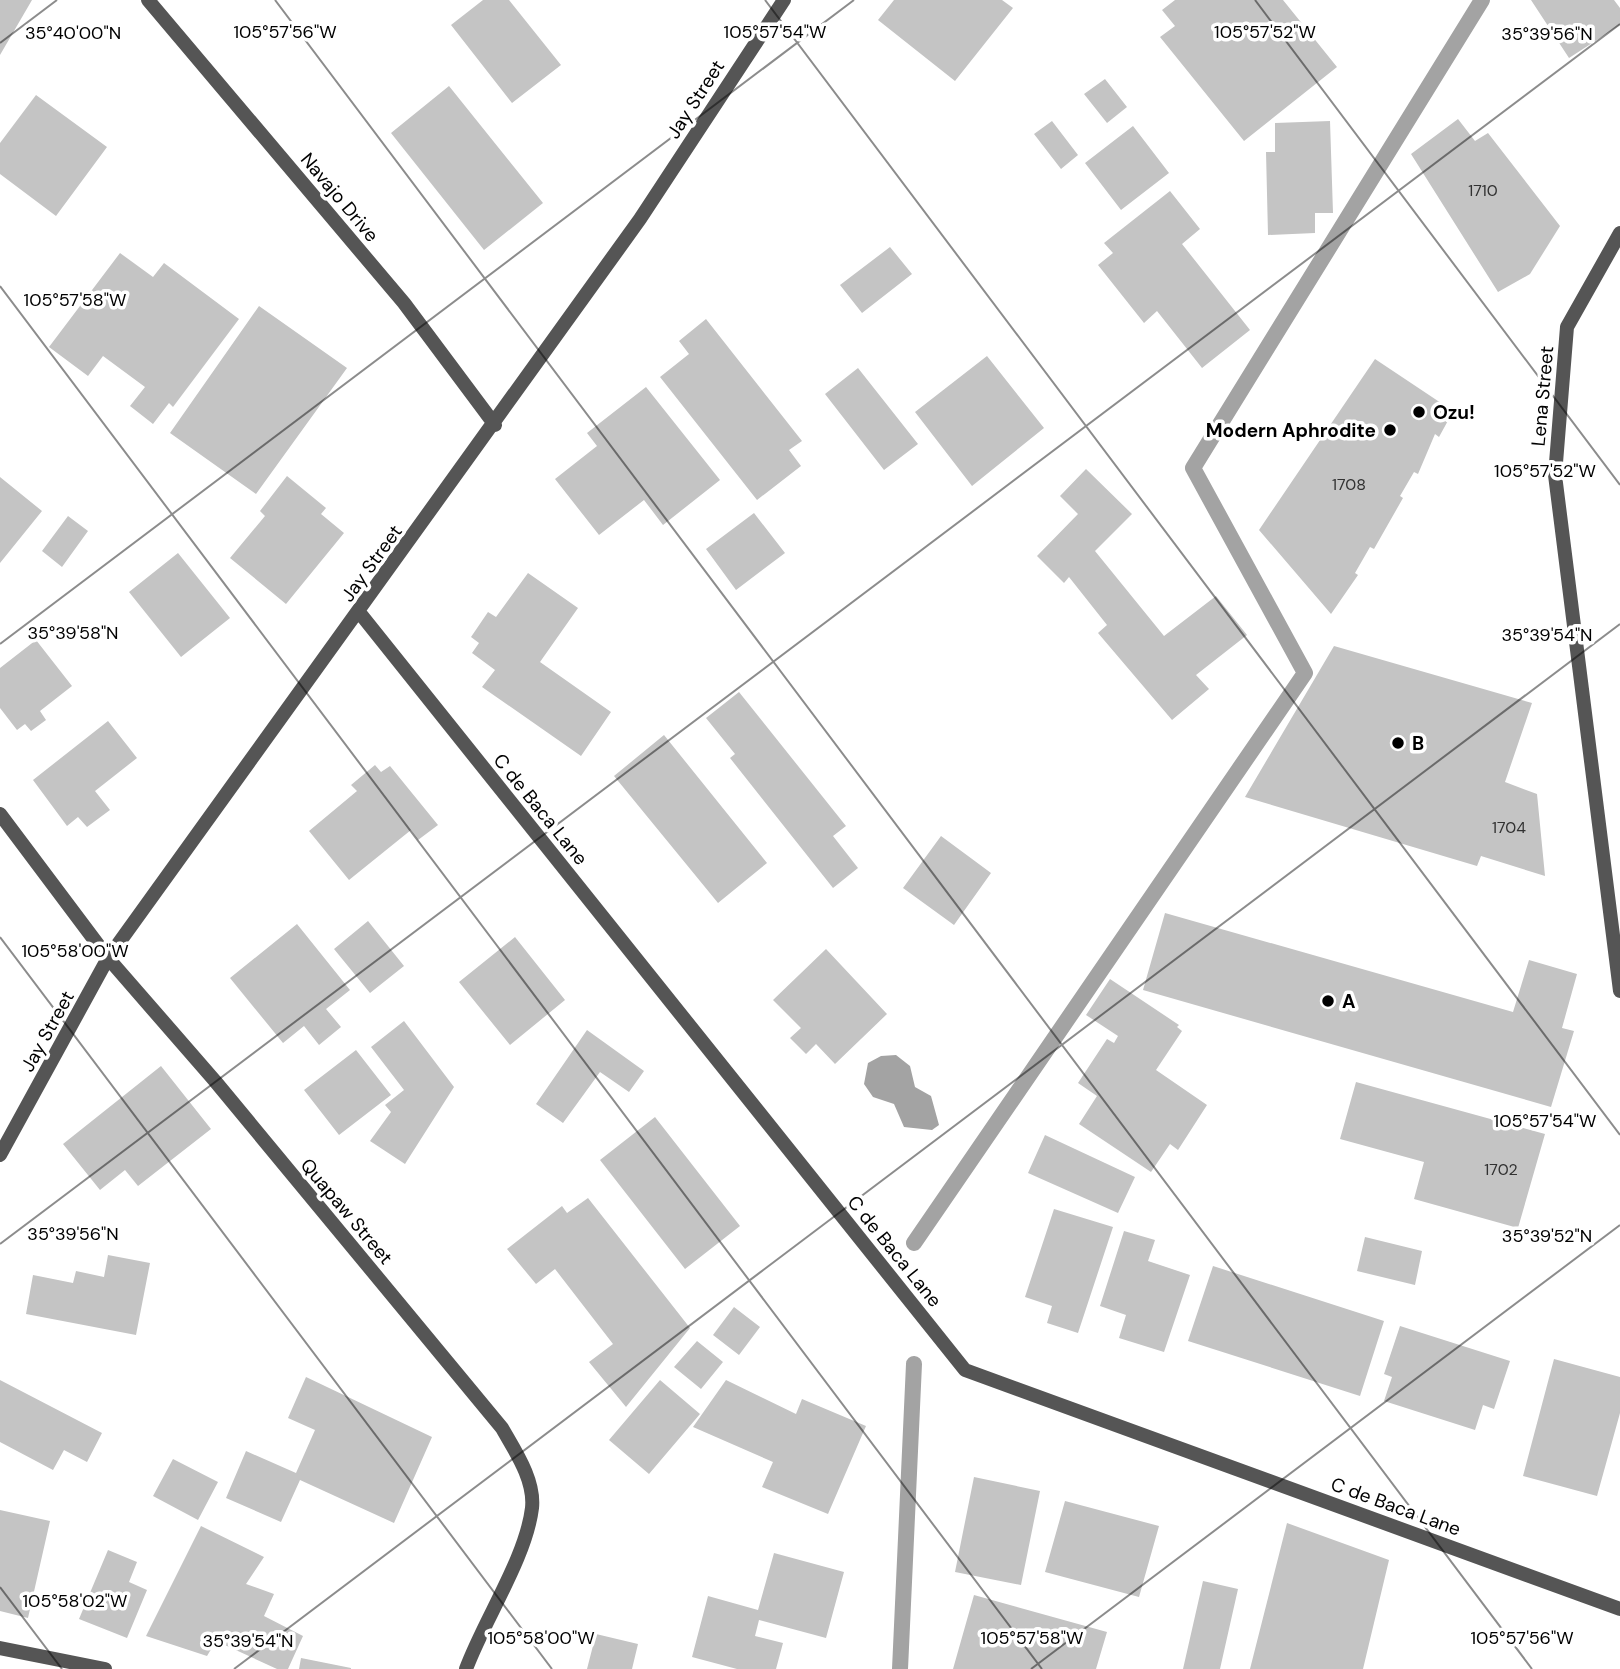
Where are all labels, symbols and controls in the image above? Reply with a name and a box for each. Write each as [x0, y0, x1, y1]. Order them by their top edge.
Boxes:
text: 105°57'56"W [233, 20, 337, 44]
text: 105°57'54"W [724, 20, 826, 44]
text: 105°57'52"W [1214, 20, 1316, 44]
text: 35°40'00"N [25, 21, 121, 45]
text: 35°39'56"N [1501, 22, 1593, 46]
street label: Jay Street [661, 55, 730, 143]
street label: Navajo Drive [295, 148, 384, 247]
house number: 1710 [1468, 180, 1498, 201]
text: 105°57'58"W [24, 288, 126, 312]
street label: Lena Street [1526, 345, 1559, 447]
place label: Ozu! [1433, 400, 1475, 425]
marker: Ozu! [1411, 404, 1427, 420]
place label: Modern Aphrodite [1206, 418, 1376, 443]
marker: Modern Aphrodite [1382, 422, 1398, 438]
text: 105°57'52"W [1494, 459, 1596, 483]
house number: 1708 [1332, 474, 1366, 495]
street label: Jay Street [335, 520, 408, 607]
text: 35°39'58"N [27, 621, 119, 645]
text: 35°39'54"N [1501, 623, 1593, 647]
place label: B [1412, 731, 1424, 756]
marker: B [1390, 735, 1406, 751]
street label: C de Baca Lane [488, 748, 593, 870]
house number: 1704 [1492, 817, 1526, 838]
text: 105°58'00"W [21, 939, 129, 963]
street label: Jay Street [15, 986, 80, 1076]
place label: A [1342, 989, 1356, 1014]
marker: A [1320, 993, 1336, 1009]
text: 105°57'54"W [1494, 1109, 1596, 1133]
street label: Quapaw Street [295, 1153, 398, 1270]
house number: 1702 [1484, 1159, 1518, 1180]
street label: C de Baca Lane [842, 1190, 947, 1312]
text: 35°39'56"N [27, 1222, 119, 1246]
text: 35°39'52"N [1502, 1224, 1592, 1248]
street label: C de Baca Lane [1327, 1471, 1464, 1542]
text: 105°58'02"W [22, 1589, 128, 1613]
text: 105°58'00"W [487, 1626, 595, 1650]
text: 105°57'58"W [981, 1626, 1083, 1650]
text: 105°57'56"W [1470, 1626, 1574, 1650]
text: 35°39'54"N [202, 1629, 294, 1653]

